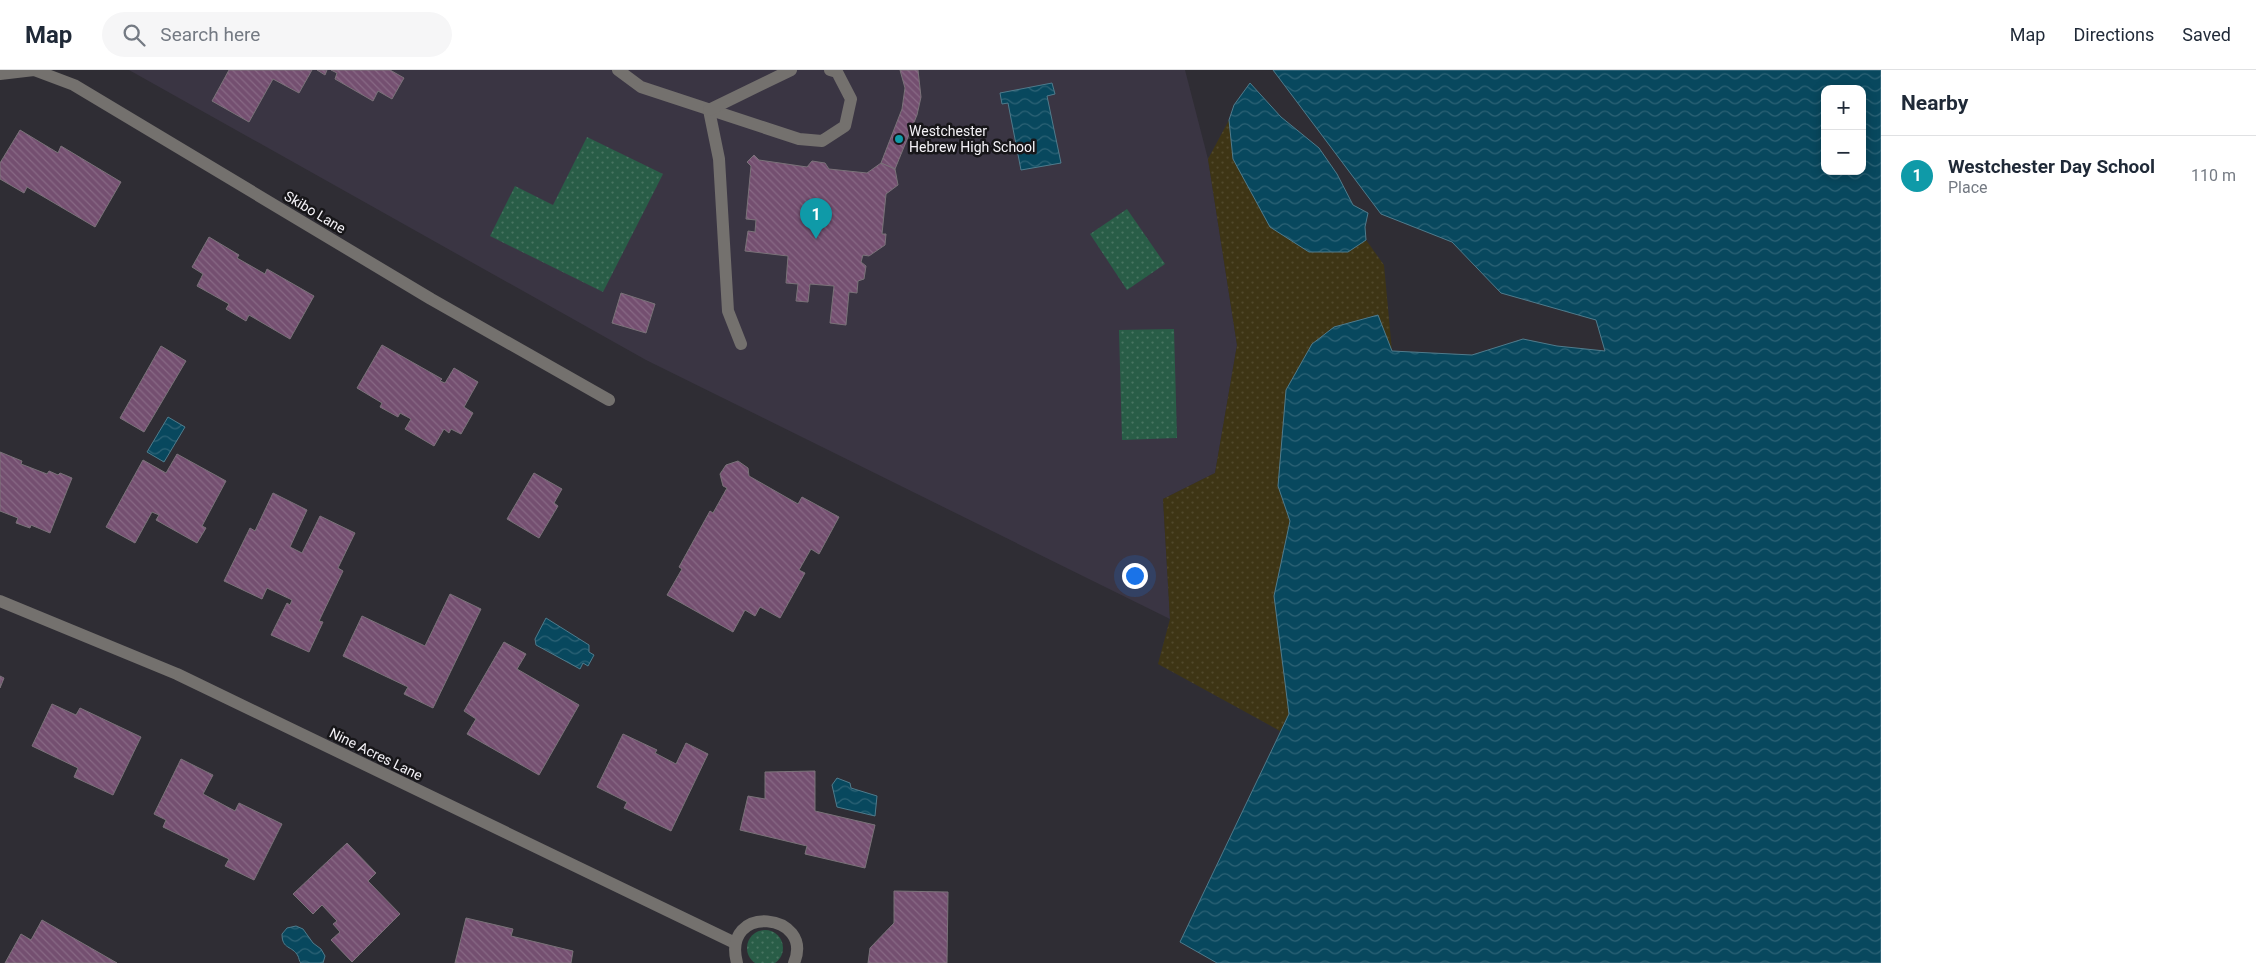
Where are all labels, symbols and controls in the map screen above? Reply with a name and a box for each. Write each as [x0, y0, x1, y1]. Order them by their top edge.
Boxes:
search box [102, 12, 452, 57]
text: Map [25, 21, 72, 49]
icon: search [120, 21, 148, 49]
text: Search here [160, 23, 260, 46]
text: Map [2010, 24, 2045, 45]
text: Directions [2073, 24, 2154, 45]
text: Saved [2182, 24, 2231, 45]
map controls [1821, 85, 1866, 175]
button: + [1821, 85, 1866, 130]
text: Nearby [1901, 91, 1968, 115]
place label: Westchester Hebrew High School [909, 123, 1035, 155]
button: − [1821, 130, 1866, 175]
marker: Westchester Hebrew High School [893, 133, 905, 145]
text: Westchester Day School [1948, 155, 2155, 178]
text: 1 [1912, 166, 1922, 185]
text: 110 m [2191, 166, 2236, 185]
text: Place [1948, 178, 1988, 197]
street label: Skibo Lane [282, 188, 348, 236]
pin: 1 [800, 198, 832, 239]
your location [1122, 563, 1148, 589]
street label: Nine Acres Lane [327, 725, 425, 783]

